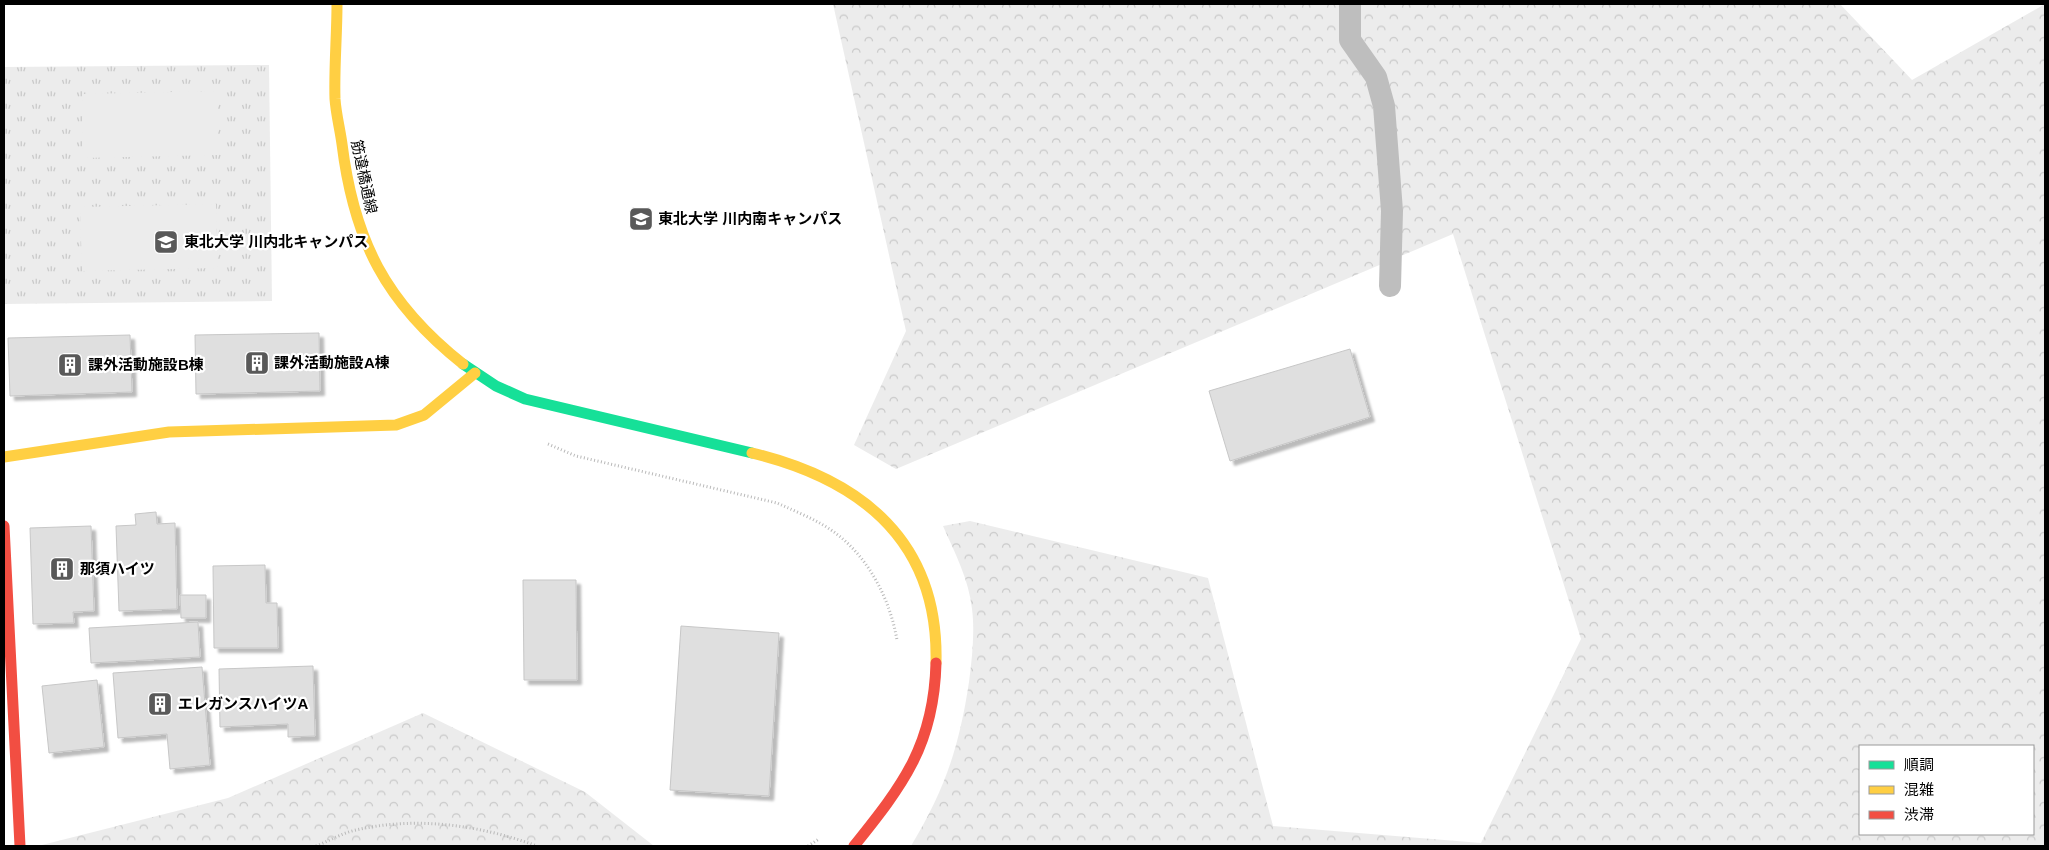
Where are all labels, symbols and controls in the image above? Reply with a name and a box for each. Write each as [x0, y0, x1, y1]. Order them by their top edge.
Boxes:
street label: 筋違橋通線 [348, 138, 381, 215]
school or university icon: 東北大学 川内南キャンパス [628, 206, 654, 232]
place label: 東北大学 川内南キャンパス [658, 210, 842, 227]
school or university icon: 東北大学 川内北キャンパス [153, 229, 179, 255]
place label: 東北大学 川内北キャンパス [184, 233, 368, 250]
building icon: 課外活動施設A棟 [244, 350, 270, 376]
building icon: 課外活動施設B棟 [57, 352, 83, 378]
place label: 課外活動施設A棟 [274, 354, 390, 371]
place label: 課外活動施設B棟 [88, 356, 204, 373]
building icon: 那須ハイツ [49, 556, 75, 582]
place label: 那須ハイツ [80, 560, 155, 577]
building icon: エレガンスハイツA [147, 691, 173, 717]
place label: エレガンスハイツA [178, 695, 308, 712]
legend [1859, 745, 2034, 835]
text: 順調 [1904, 756, 1934, 773]
text: 混雑 [1904, 781, 1934, 798]
text: 渋滞 [1904, 806, 1934, 823]

